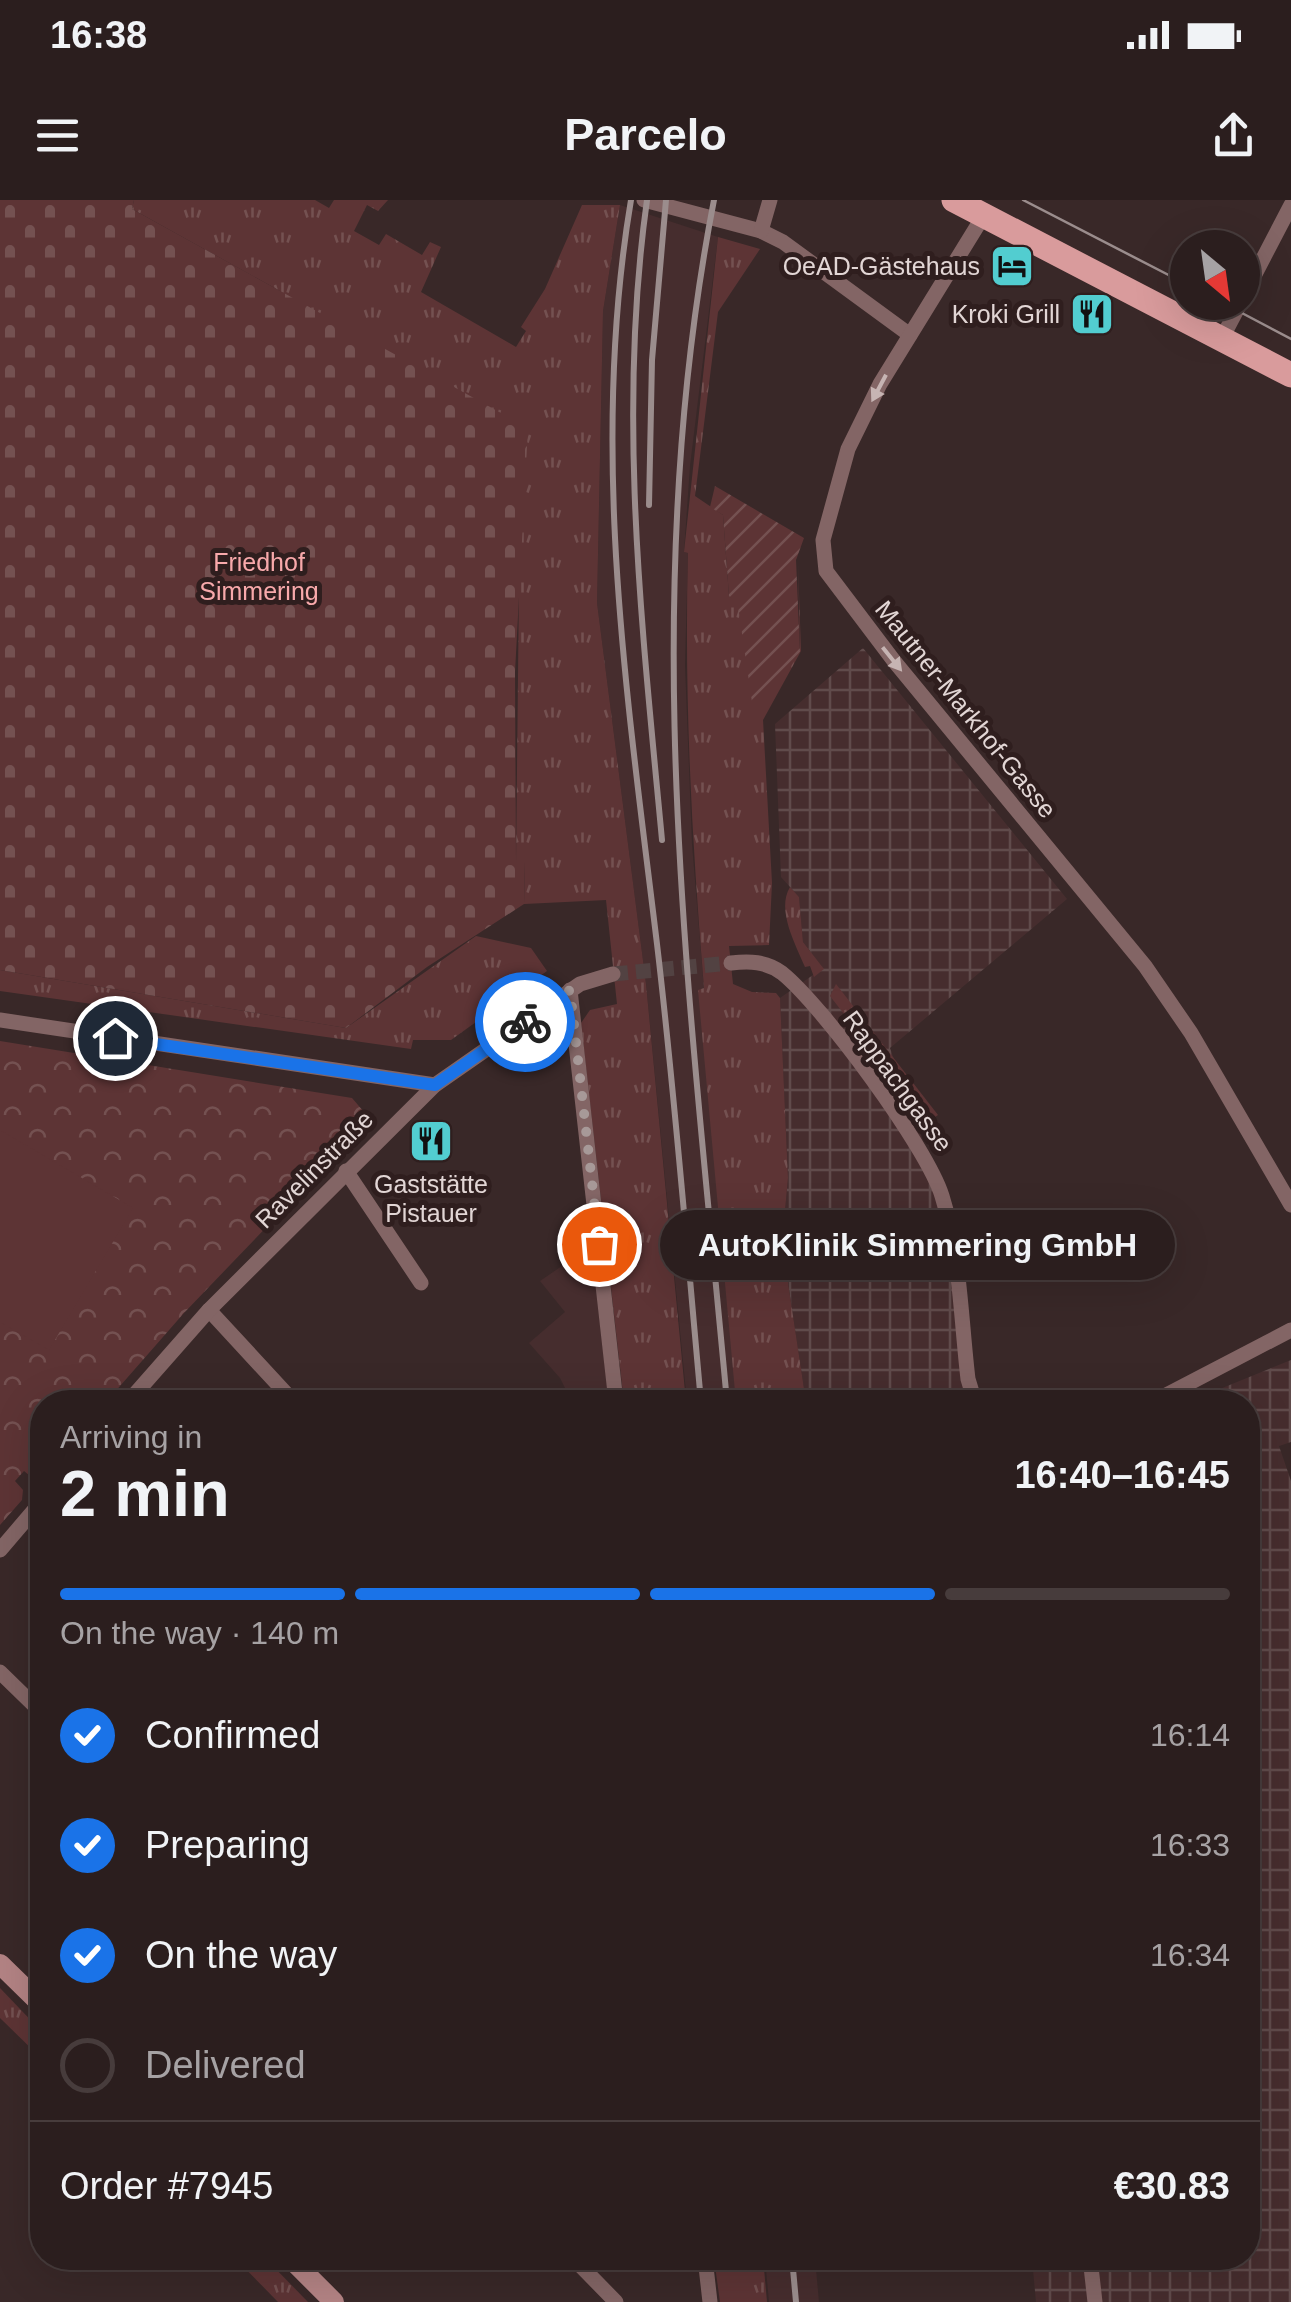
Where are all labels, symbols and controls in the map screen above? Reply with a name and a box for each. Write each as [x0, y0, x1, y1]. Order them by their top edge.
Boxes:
text: 16:38 [50, 14, 147, 56]
icon: menu [30, 108, 85, 163]
icon: share [1206, 108, 1261, 163]
text: Parcelo [564, 109, 727, 160]
north arrow [1170, 230, 1260, 320]
map controls [1170, 230, 1260, 320]
hotel icon: OeAD-Gästehaus [989, 243, 1035, 289]
place label: OeAD-Gästehaus [783, 252, 980, 280]
restaurant icon: Kroki Grill [1069, 291, 1115, 337]
place label: Kroki Grill [952, 300, 1060, 328]
one-way arrow [870, 373, 887, 402]
park label: Friedhof Simmering [199, 548, 319, 605]
street label: Mautner-Markhof-Gasse [870, 595, 1062, 823]
one-way arrow [881, 647, 902, 672]
courier [475, 972, 575, 1072]
icon: bike [498, 995, 553, 1050]
pin [73, 996, 158, 1081]
street label: Rappachgasse [838, 1005, 958, 1157]
icon: home [88, 1011, 143, 1066]
street label: Ravelinstraße [250, 1105, 378, 1233]
restaurant icon: Gaststätte Pistauer [408, 1118, 454, 1164]
place label: Gaststätte Pistauer [374, 1170, 488, 1227]
pin [557, 1202, 642, 1287]
callout: AutoKlinik Simmering GmbH [659, 1209, 1174, 1279]
icon: bag [572, 1217, 627, 1272]
text: AutoKlinik Simmering GmbH [698, 1227, 1137, 1263]
text: Arriving in [60, 1419, 202, 1455]
text: 16:40–16:45 [1014, 1454, 1230, 1496]
text: 2 min [60, 1457, 230, 1530]
text: On the way · 140 m [60, 1615, 339, 1651]
icon: check [60, 1708, 115, 1763]
text: Confirmed [145, 1714, 320, 1756]
text: 16:14 [1150, 1717, 1230, 1753]
icon: check [60, 1818, 115, 1873]
text: Preparing [145, 1824, 310, 1866]
text: 16:33 [1150, 1827, 1230, 1863]
icon: check [60, 1928, 115, 1983]
text: On the way [145, 1934, 337, 1976]
text: 16:34 [1150, 1937, 1230, 1973]
text: Delivered [145, 2044, 306, 2086]
text: Order #7945 [60, 2165, 273, 2207]
text: €30.83 [1114, 2165, 1230, 2207]

